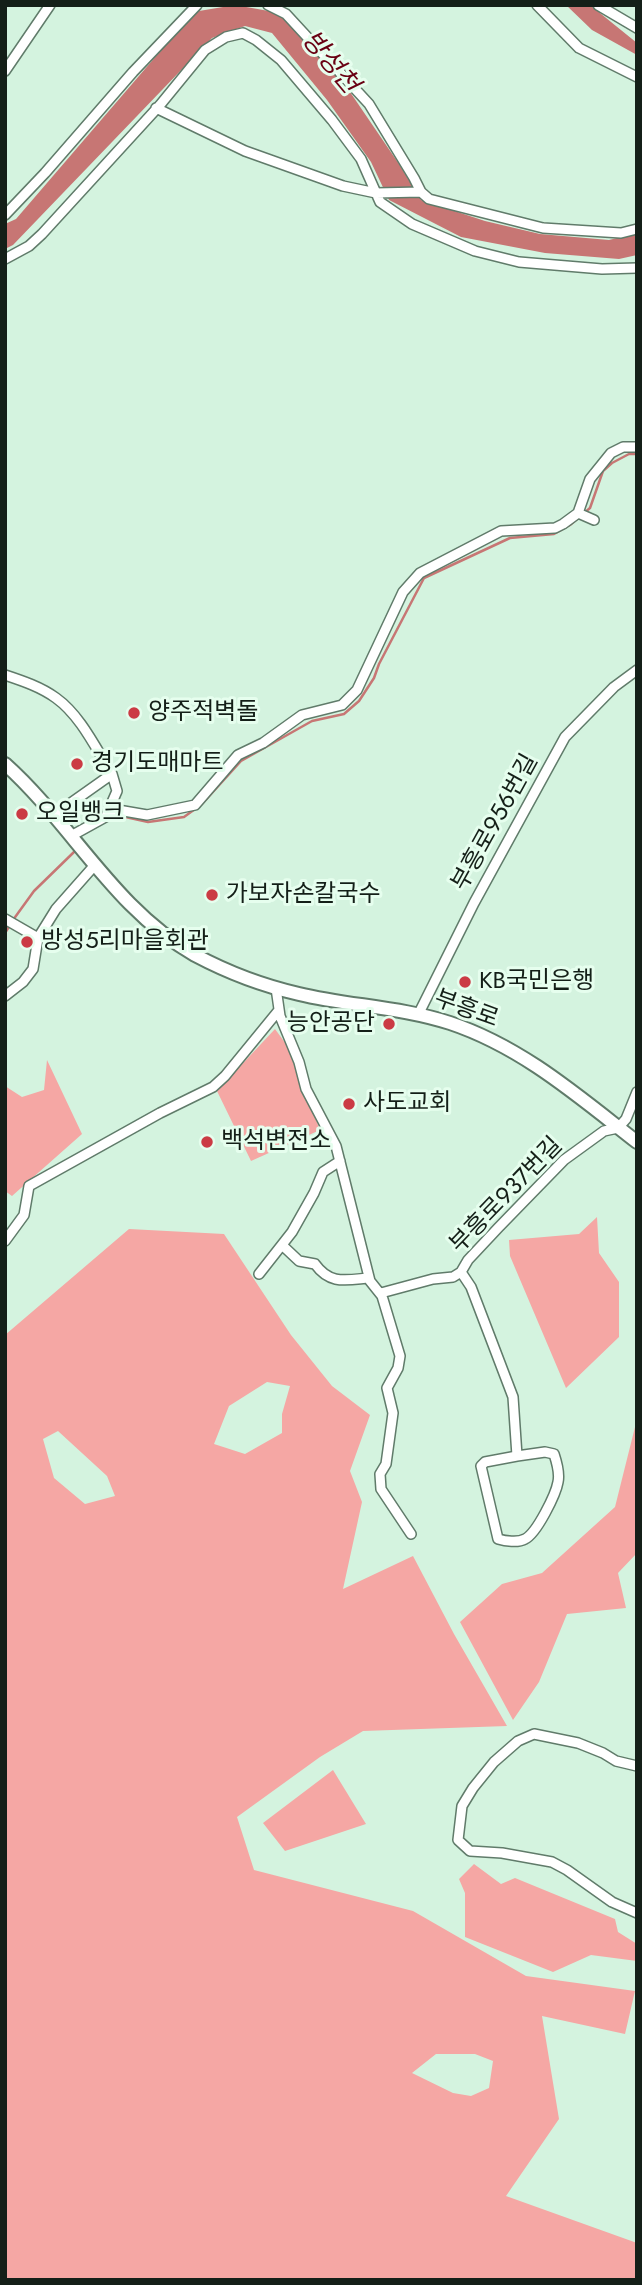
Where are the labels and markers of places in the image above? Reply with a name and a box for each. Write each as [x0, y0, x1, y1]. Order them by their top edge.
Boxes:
place label: 양주적벽돌 [148, 699, 258, 727]
marker: 양주적벽돌 [126, 705, 142, 721]
place label: 경기도매마트 [91, 750, 223, 778]
marker: 경기도매마트 [69, 756, 85, 772]
place label: 오일뱅크 [36, 800, 124, 828]
marker: 오일뱅크 [14, 806, 30, 822]
place label: 가보자손칼국수 [226, 881, 381, 909]
marker: 가보자손칼국수 [204, 887, 220, 903]
place label: 방성5리마을회관 [41, 928, 209, 956]
marker: 방성5리마을회관 [19, 934, 35, 950]
place label: KB국민은행 [479, 968, 594, 996]
marker: KB국민은행 [457, 974, 473, 990]
place label: 능안공단 [287, 1010, 375, 1038]
marker: 능안공단 [381, 1016, 397, 1032]
place label: 사도교회 [363, 1090, 451, 1118]
marker: 사도교회 [341, 1096, 357, 1112]
place label: 백석변전소 [221, 1128, 331, 1156]
marker: 백석변전소 [199, 1134, 215, 1150]

